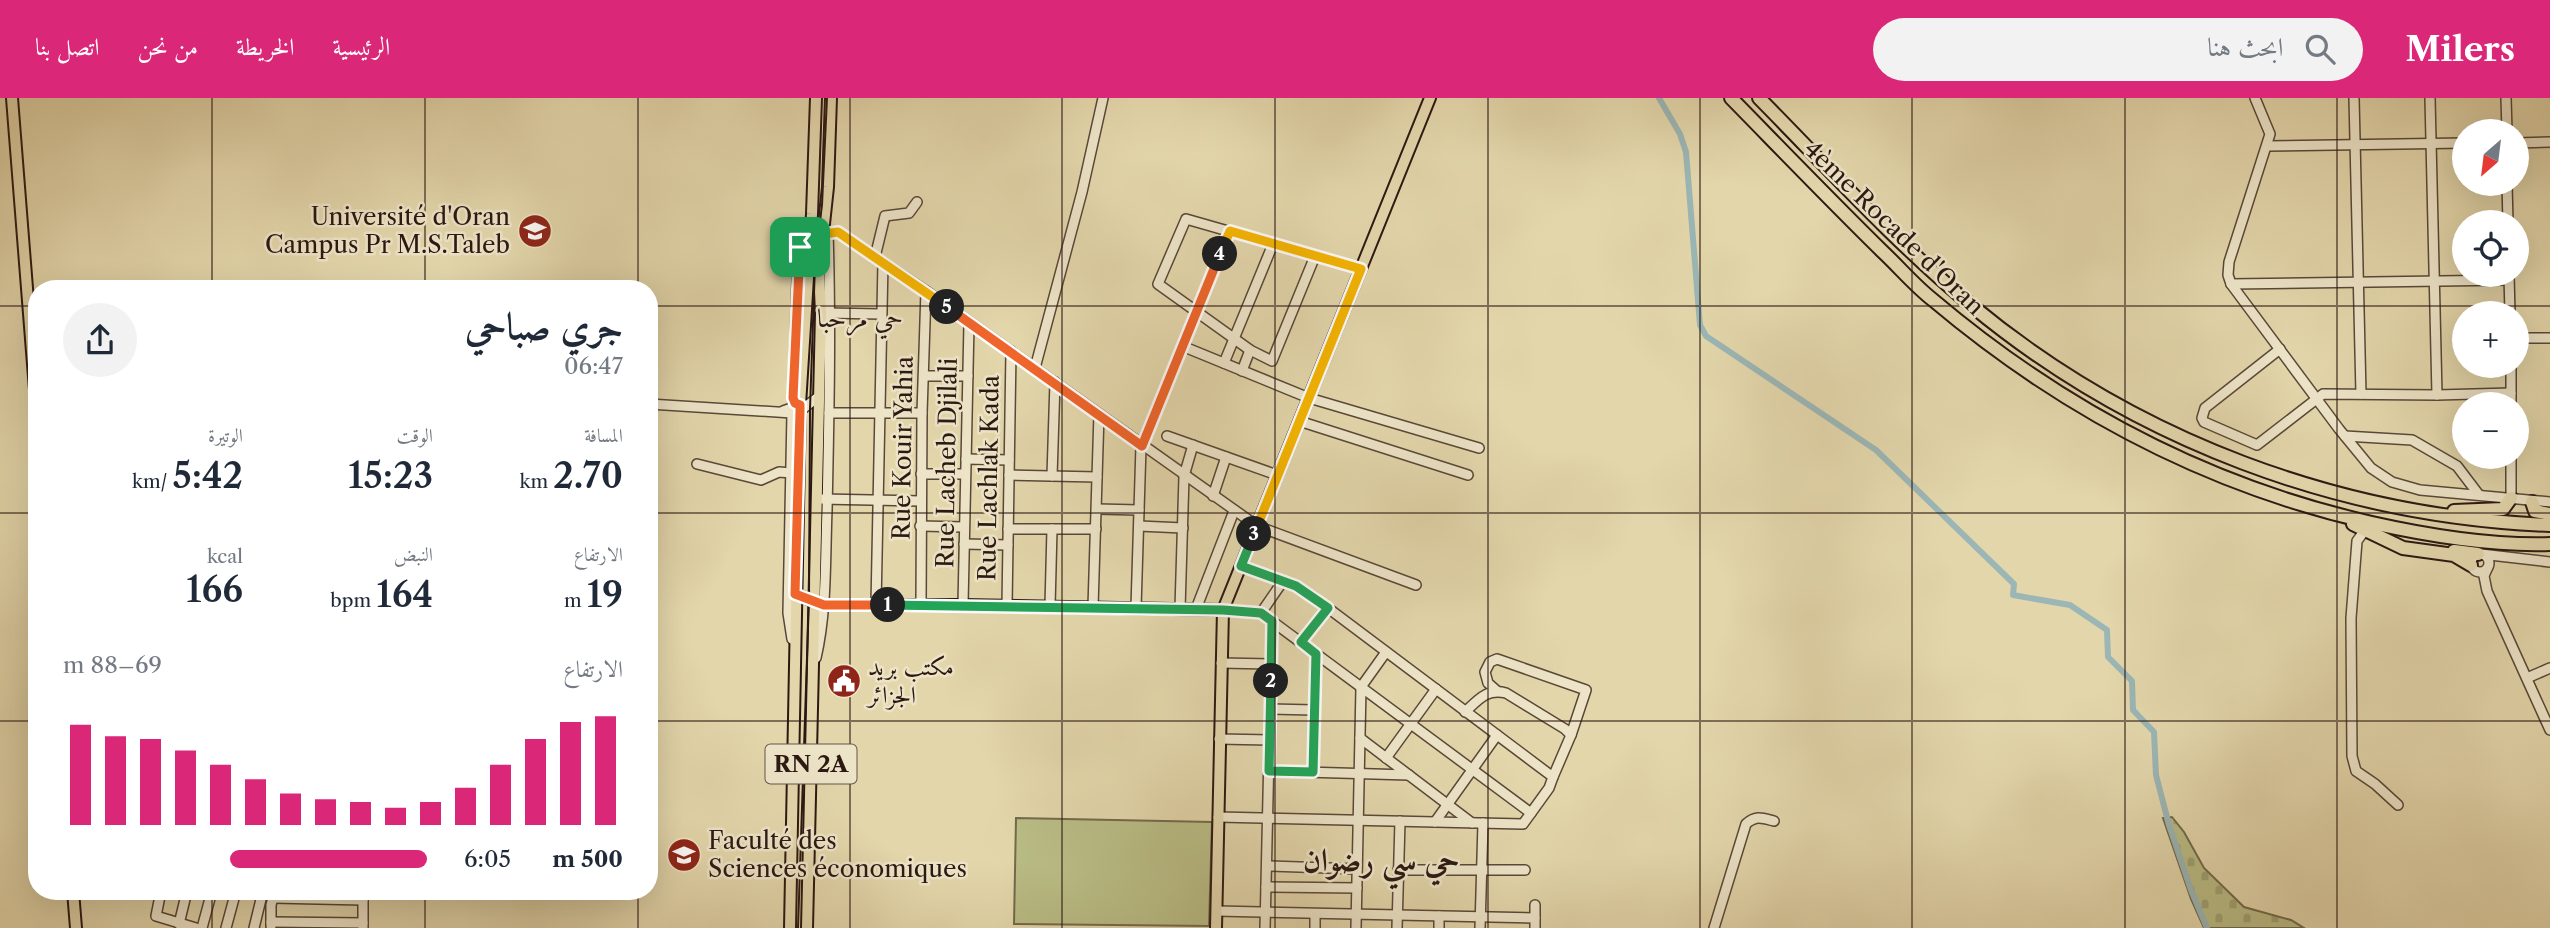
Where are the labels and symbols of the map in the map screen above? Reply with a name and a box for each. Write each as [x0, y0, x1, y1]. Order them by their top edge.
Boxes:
north arrow [2452, 119, 2529, 196]
street label: 4ème Rocade d'Oran [1798, 134, 1990, 321]
place label: Université d'Oran Campus Pr M.S.Taleb [265, 202, 510, 259]
school or university icon: Université d'Oran Campus Pr M.S.Taleb [516, 212, 554, 250]
pin [770, 217, 830, 277]
pin: 4 [1202, 236, 1238, 272]
pin: 5 [930, 290, 964, 325]
district label: حي مرحبا [817, 302, 903, 340]
street label: Rue Kouir Yahia [886, 355, 919, 540]
street label: Rue Lacheb Djilali [930, 358, 963, 568]
street label: Rue Lachlak Kada [972, 374, 1005, 581]
pin: 3 [1236, 516, 1272, 551]
pin: 1 [870, 588, 906, 622]
place label: مكتب بريد الجزائر [865, 652, 954, 710]
public building icon: مكتب بريد الجزائر [825, 662, 863, 700]
pin: 2 [1254, 664, 1288, 698]
road number: RN 2A [766, 744, 856, 784]
place label: Faculté des Sciences économiques [708, 826, 967, 883]
school or university icon: Faculté des Sciences économiques [665, 836, 703, 874]
district label: حي سي رضوان [1303, 840, 1459, 890]

